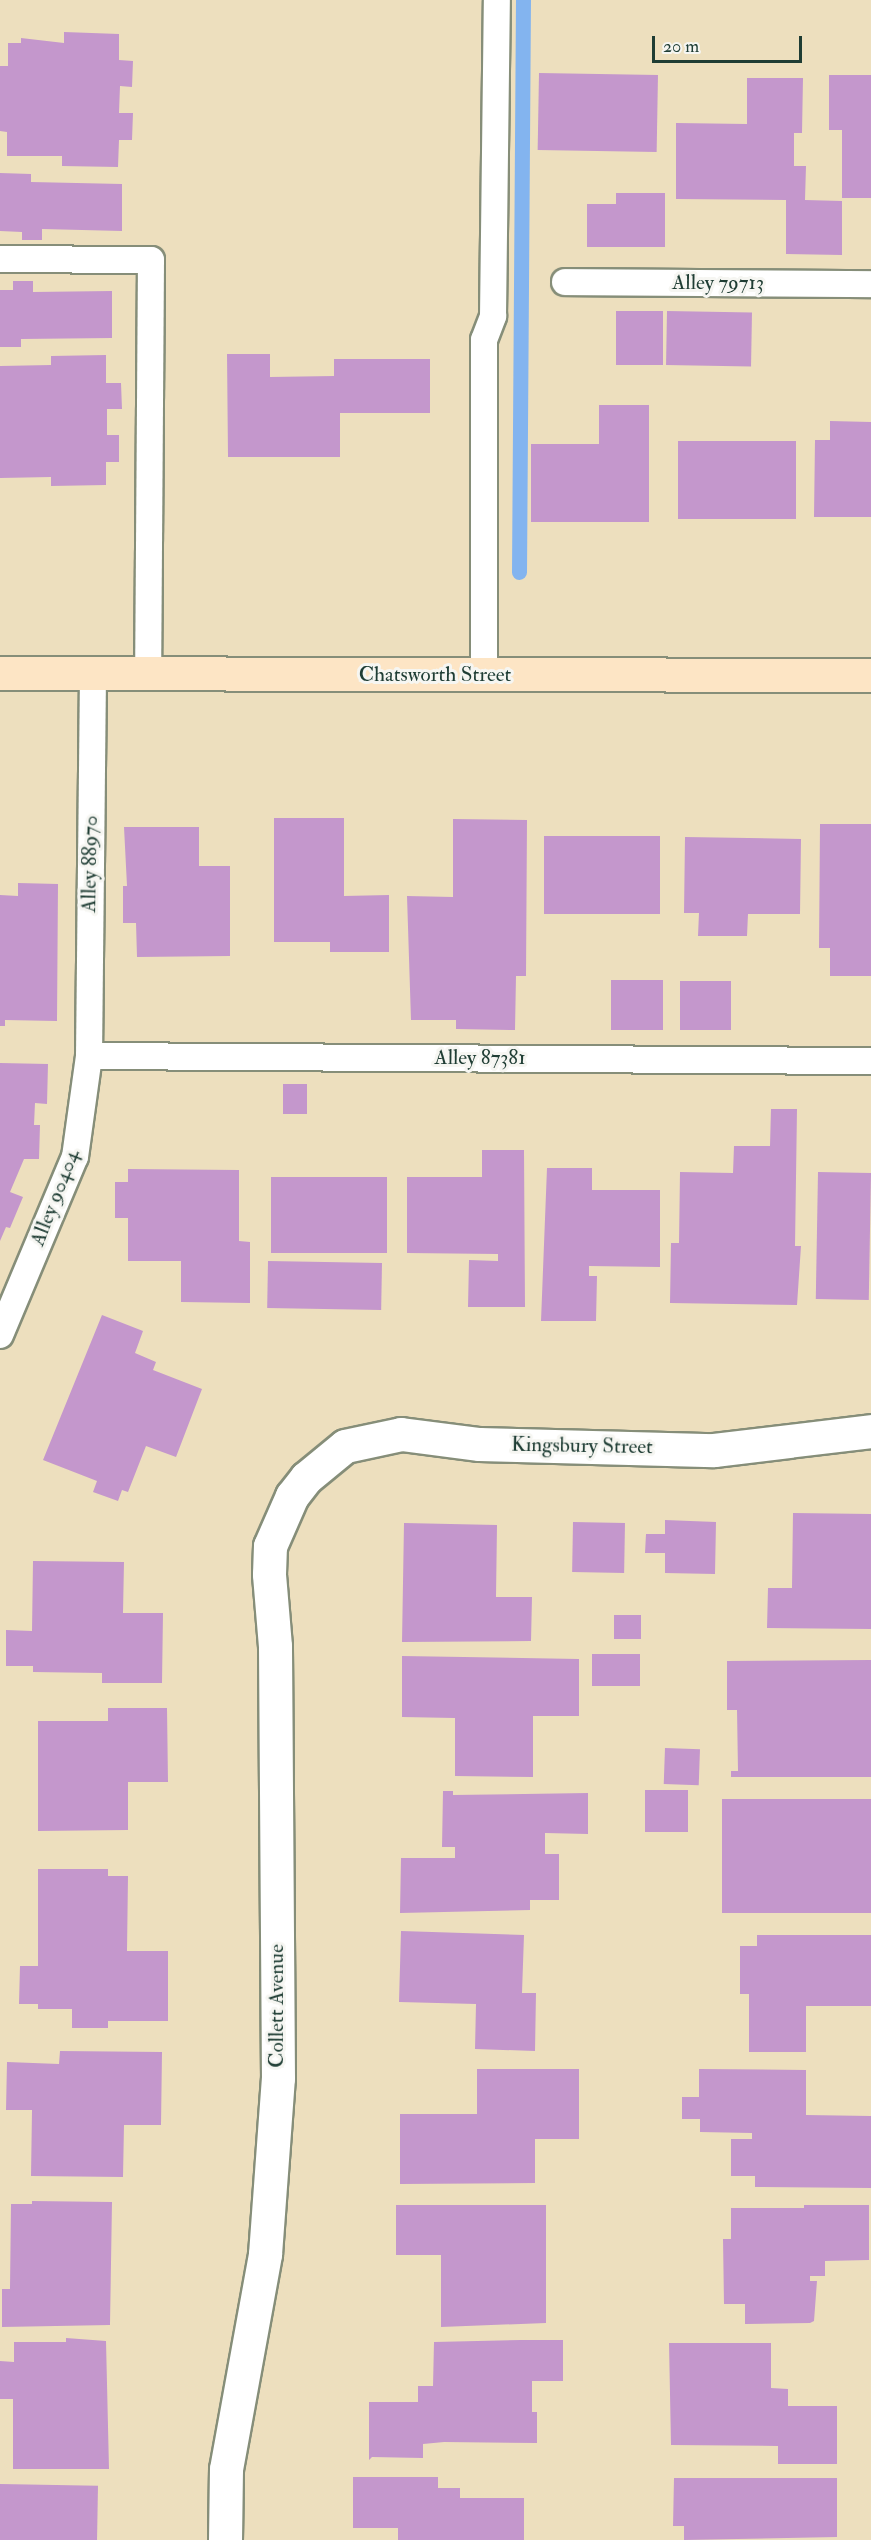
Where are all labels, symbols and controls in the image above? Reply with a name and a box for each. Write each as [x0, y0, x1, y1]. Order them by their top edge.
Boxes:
scale bar [655, 24, 805, 62]
text: 20 m [663, 35, 699, 58]
street label: Alley 79713 [672, 270, 764, 296]
street label: Chatsworth Street [359, 662, 511, 688]
street label: Alley 88970 [77, 815, 103, 913]
street label: Alley 87381 [434, 1045, 526, 1071]
street label: Alley 90404 [25, 1146, 85, 1250]
street label: Kingsbury Street [511, 1432, 653, 1460]
street label: Collett Avenue [264, 1944, 290, 2068]

